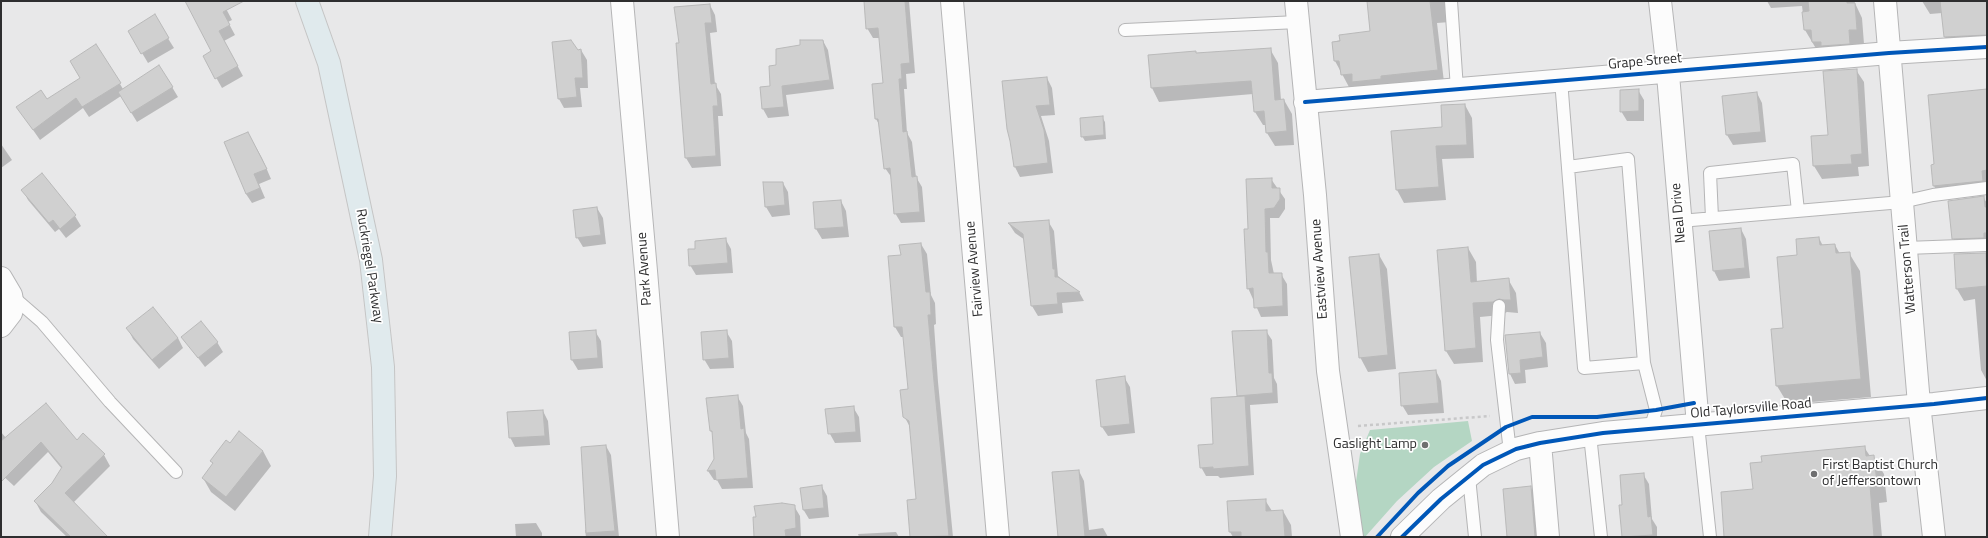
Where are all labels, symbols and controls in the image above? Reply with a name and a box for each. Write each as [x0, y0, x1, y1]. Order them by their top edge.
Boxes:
street label: Grape Street [1607, 50, 1683, 74]
street label: Neal Drive [1668, 182, 1690, 244]
street label: Ruckriegel Parkway [352, 208, 386, 324]
street label: Eastview Avenue [1308, 218, 1332, 320]
street label: Fairview Avenue [962, 220, 988, 318]
street label: Watterson Trail [1896, 224, 1920, 314]
street label: Park Avenue [634, 232, 656, 306]
street label: Old Taylorsville Road [1690, 395, 1812, 423]
place label: Gaslight Lamp [1333, 437, 1417, 453]
marker: Gaslight Lamp [1420, 440, 1430, 450]
place label: First Baptist Church of Jeffersontown [1822, 458, 1938, 490]
marker: First Baptist Church of Jeffersontown [1809, 469, 1819, 479]

